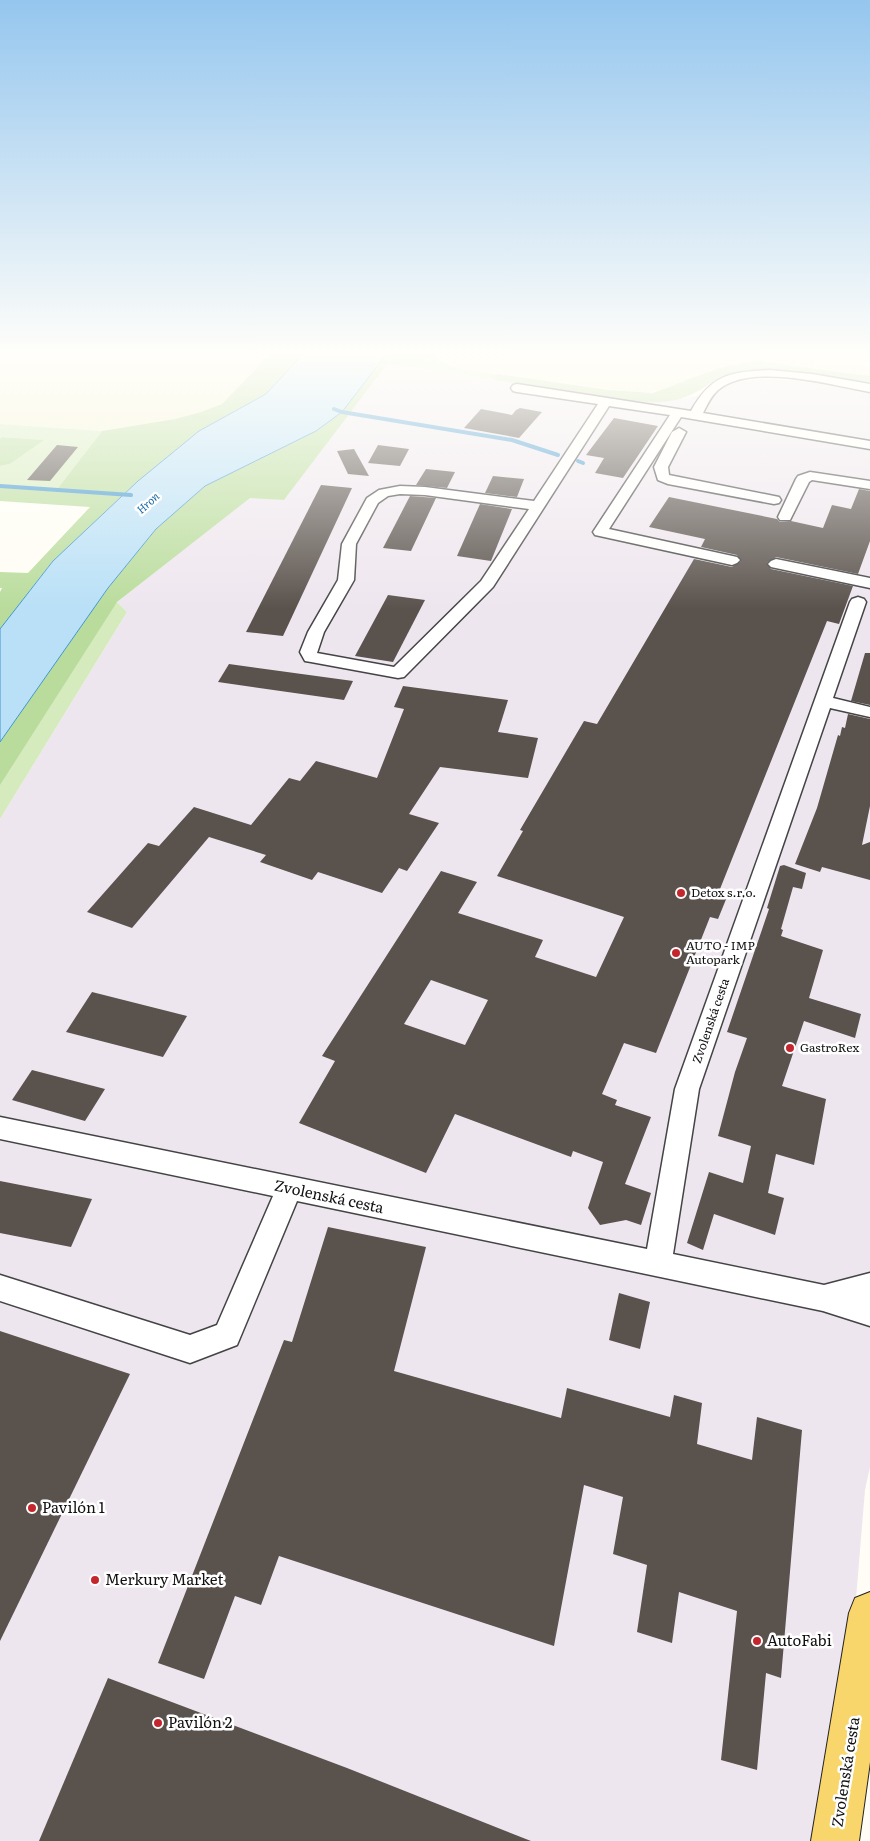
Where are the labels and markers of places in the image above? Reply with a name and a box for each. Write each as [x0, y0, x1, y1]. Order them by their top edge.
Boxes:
place label: Detox s.r.o. [691, 883, 756, 901]
marker: Detox s.r.o. [675, 887, 687, 899]
place label: AUTO - IMP Autopark [686, 936, 755, 968]
marker: AUTO - IMP Autopark [670, 947, 682, 959]
place label: GastroRex [800, 1038, 859, 1056]
marker: GastroRex [784, 1042, 796, 1054]
place label: Pavilón 1 [42, 1495, 105, 1518]
marker: Pavilón 1 [26, 1502, 38, 1514]
place label: Merkury Market [105, 1567, 224, 1590]
marker: Merkury Market [89, 1574, 101, 1586]
place label: AutoFabi [767, 1628, 832, 1651]
marker: AutoFabi [751, 1635, 763, 1647]
place label: Pavilón 2 [168, 1710, 233, 1733]
marker: Pavilón 2 [152, 1717, 164, 1729]

